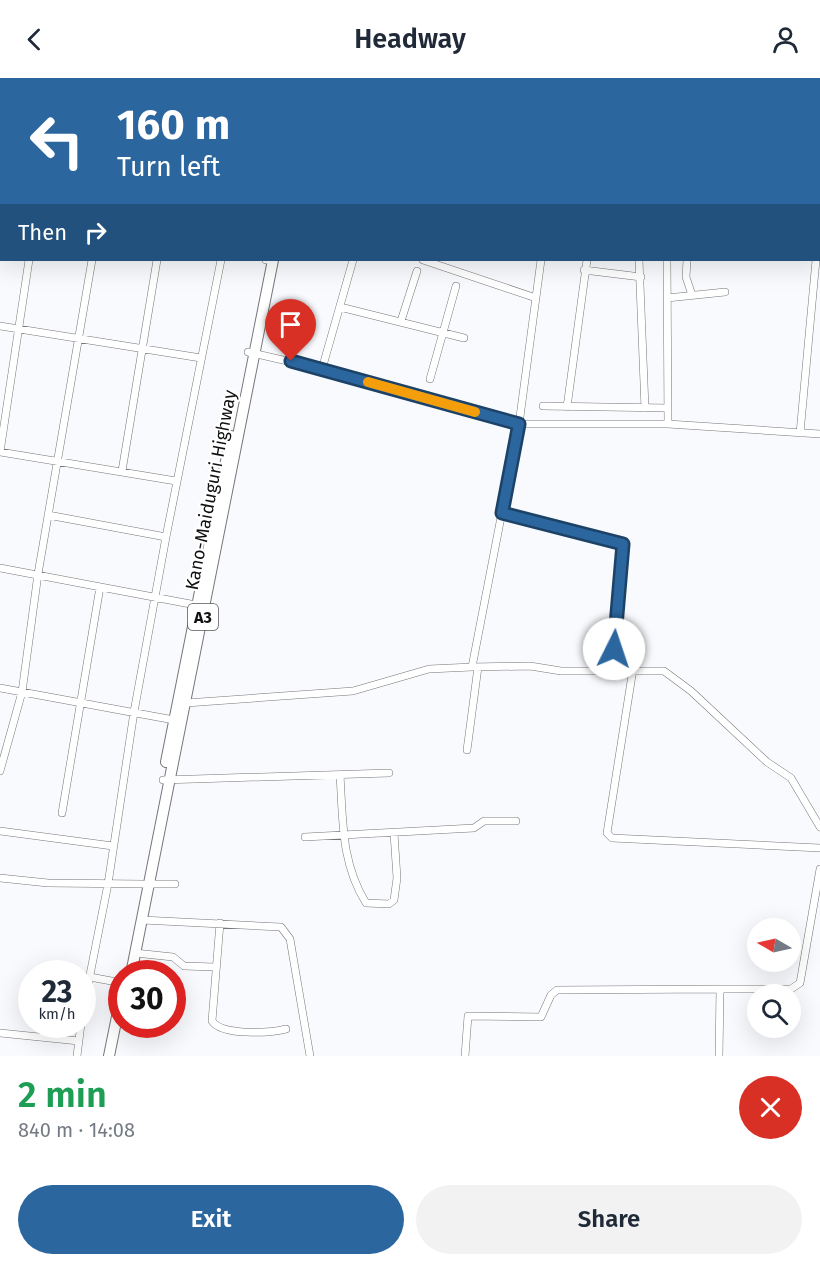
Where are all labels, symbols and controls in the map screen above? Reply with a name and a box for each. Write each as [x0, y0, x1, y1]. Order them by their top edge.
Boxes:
icon: back [18, 23, 51, 56]
text: Headway [354, 23, 466, 55]
icon: person [769, 23, 802, 56]
text: 160 m [117, 100, 230, 150]
icon: left [18, 102, 96, 180]
text: Turn left [117, 151, 220, 183]
icon: right [79, 216, 112, 249]
text: Then [18, 219, 67, 246]
pin [265, 299, 316, 361]
icon: arrive [274, 308, 307, 341]
street label: Kano-Maiduguri Highway [181, 388, 241, 592]
road number: A3 [188, 604, 218, 630]
position arrow [582, 617, 646, 681]
north arrow [747, 918, 801, 972]
map controls [747, 918, 801, 1038]
speed limit sign: 30 [108, 960, 186, 1038]
text: 23 [42, 974, 72, 1010]
button: search [747, 984, 801, 1038]
text: km/h [38, 1005, 76, 1023]
text: 2 min [18, 1073, 107, 1117]
button: close [739, 1076, 802, 1139]
text: 840 m · 14:08 [18, 1118, 135, 1142]
button: Exit [18, 1185, 404, 1254]
button: Share [416, 1185, 802, 1254]

